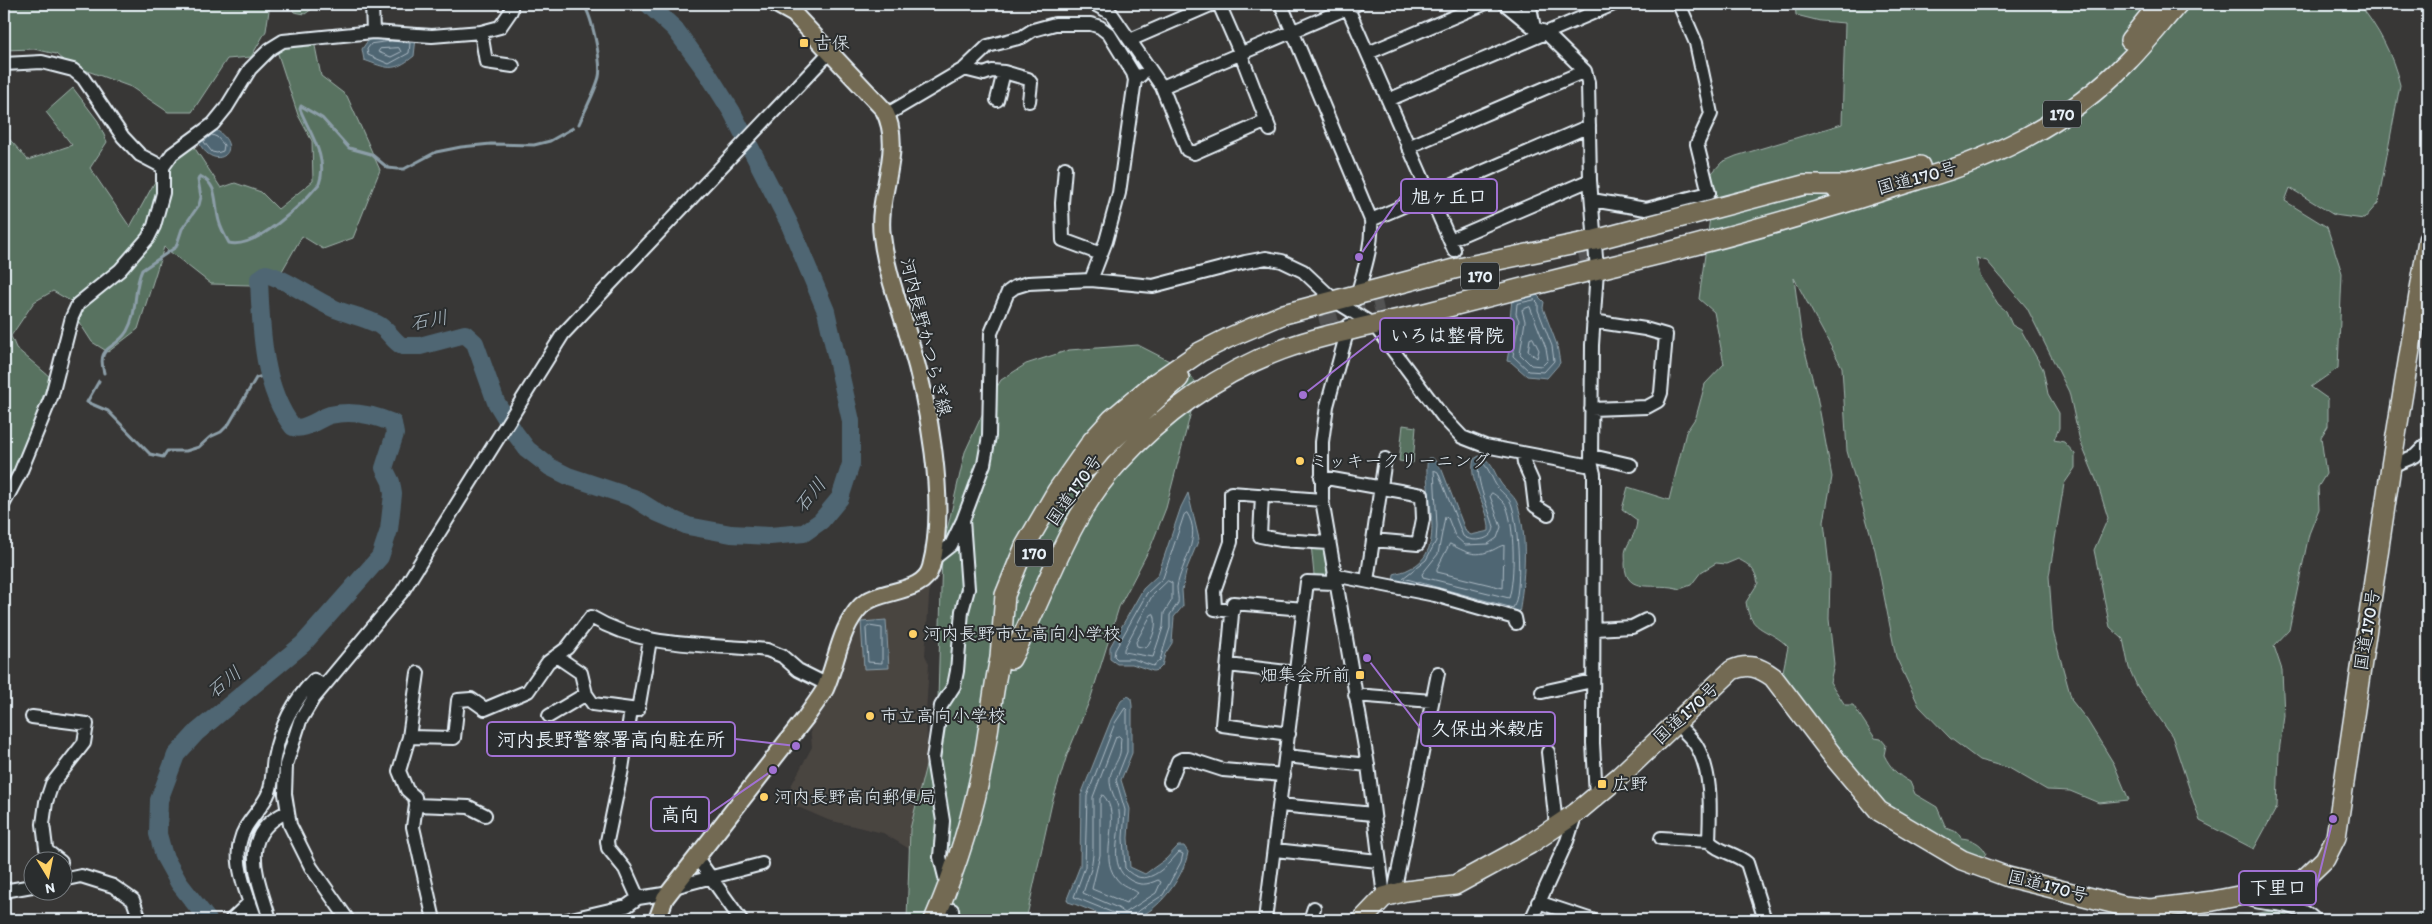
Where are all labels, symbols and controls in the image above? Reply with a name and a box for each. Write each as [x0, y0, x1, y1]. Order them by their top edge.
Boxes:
place label: 古保 [814, 32, 850, 54]
marker: 古保 [798, 37, 810, 49]
road number: 170 [2043, 100, 2081, 128]
street label: 国道170号 [1874, 157, 1960, 199]
callout: 旭ヶ丘口 [1401, 179, 1497, 213]
text: 旭ヶ丘口 [1411, 185, 1487, 208]
street label: 河内長野かつらぎ線 [896, 256, 956, 418]
road number: 170 [1461, 262, 1499, 290]
water label: 石川 [408, 305, 450, 335]
callout: いろは整骨院 [1380, 318, 1514, 352]
text: いろは整骨院 [1390, 324, 1504, 347]
street label: 国道170号 [1041, 450, 1107, 530]
place label: ミッキークリーニング [1310, 450, 1490, 472]
marker: ミッキークリーニング [1294, 455, 1306, 467]
water label: 石川 [789, 473, 831, 517]
road number: 170 [1015, 540, 1053, 566]
street label: 国道170号 [2350, 588, 2384, 672]
place label: 河内長野市立高向小学校 [923, 623, 1121, 645]
marker: 河内長野市立高向小学校 [907, 628, 919, 640]
water label: 石川 [202, 661, 246, 703]
place label: 畑集会所前 [1260, 664, 1350, 686]
marker: 畑集会所前 [1354, 669, 1366, 681]
street label: 国道170号 [1648, 677, 1724, 749]
place label: 市立高向小学校 [880, 705, 1006, 727]
marker: 市立高向小学校 [864, 710, 876, 722]
callout: 久保出米穀店 [1421, 712, 1555, 746]
text: 久保出米穀店 [1431, 717, 1545, 740]
callout: 河内長野警察署高向駐在所 [487, 722, 735, 756]
text: 河内長野警察署高向駐在所 [497, 728, 725, 751]
place label: 広野 [1612, 773, 1648, 795]
marker: 広野 [1596, 778, 1608, 790]
place label: 河内長野高向郵便局 [774, 786, 936, 808]
marker: 河内長野高向郵便局 [758, 791, 770, 803]
callout: 高向 [651, 797, 709, 831]
text: 高向 [661, 803, 699, 826]
north arrow [22, 852, 72, 902]
street label: 国道170号 [2005, 865, 2091, 907]
callout: 下里口 [2239, 871, 2316, 905]
text: 下里口 [2249, 876, 2307, 899]
text: N [44, 879, 56, 898]

